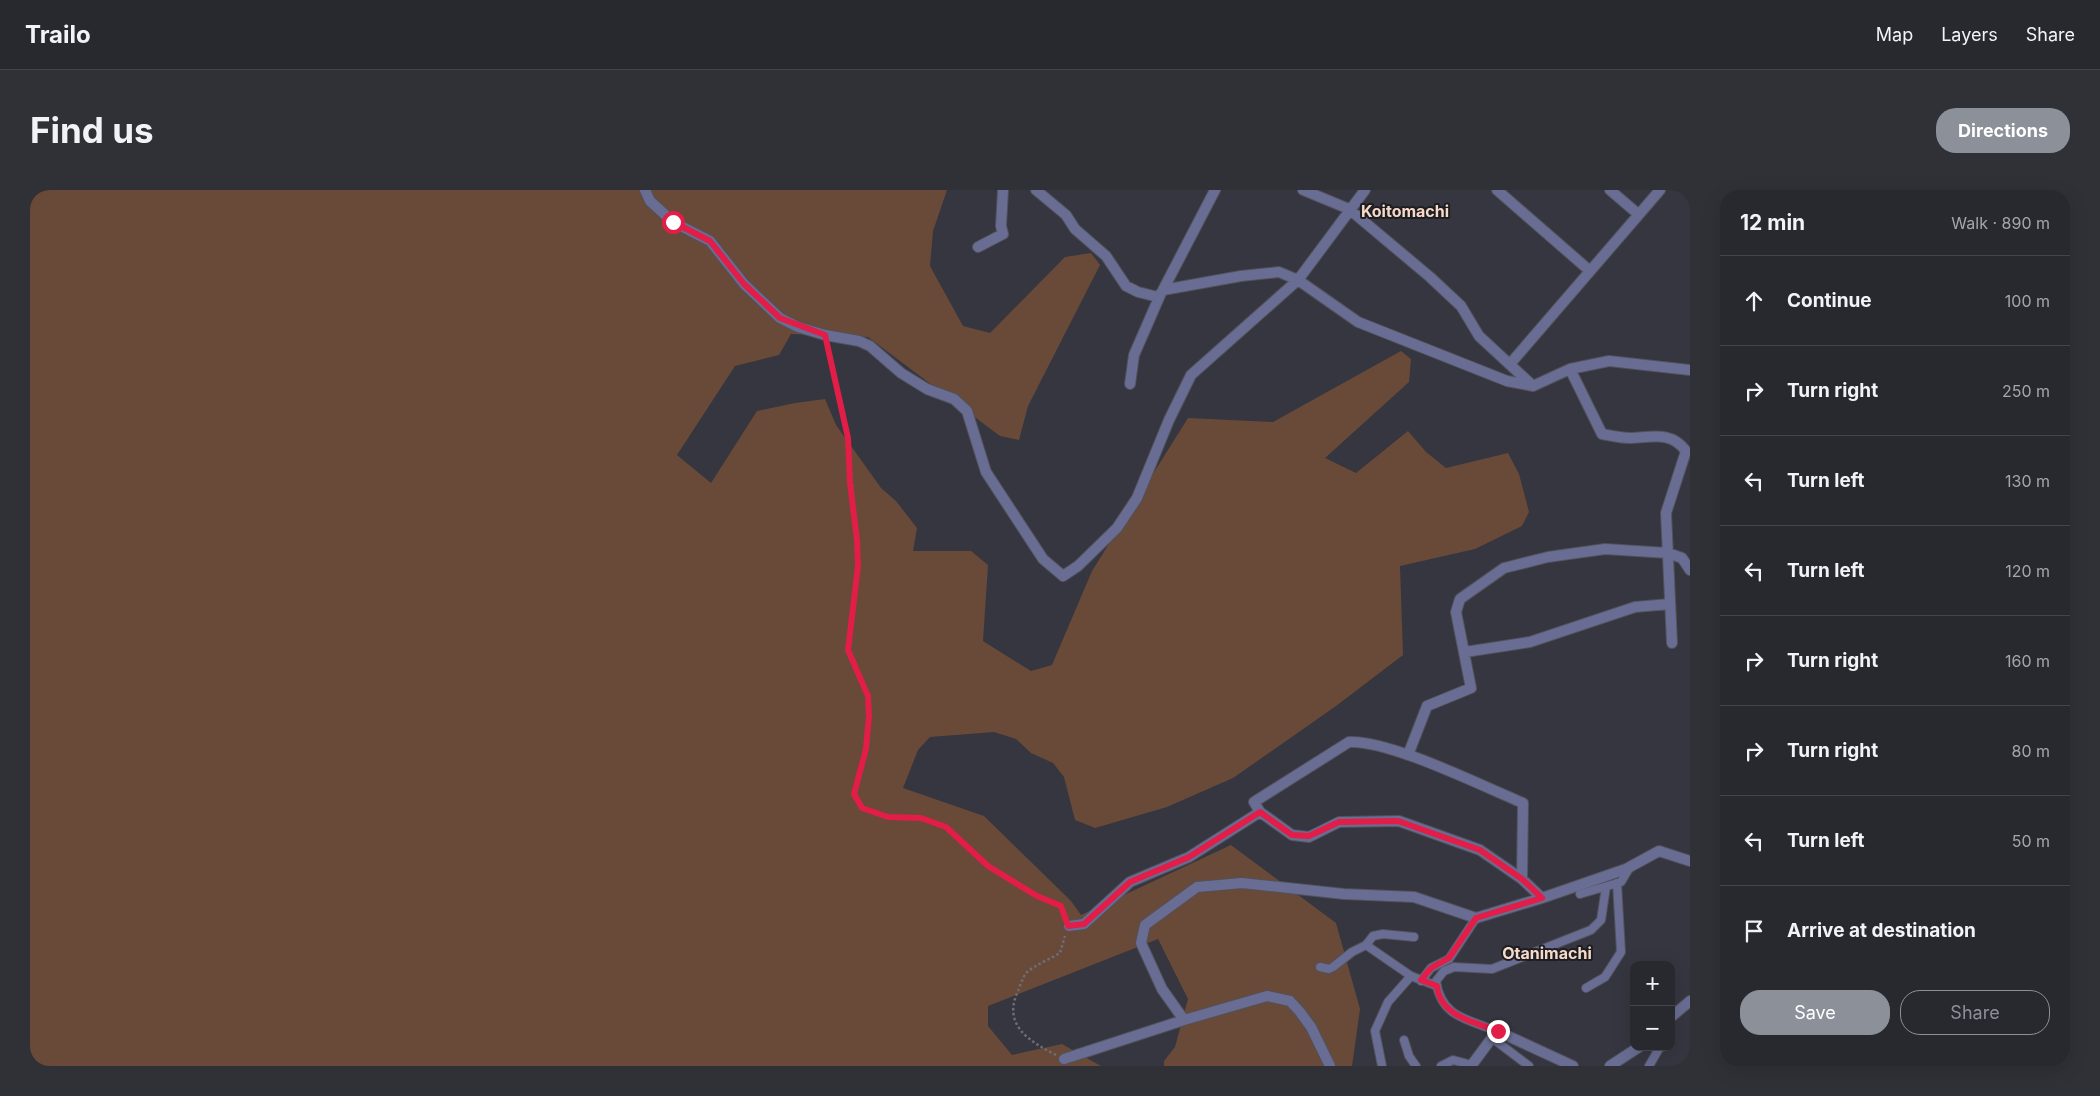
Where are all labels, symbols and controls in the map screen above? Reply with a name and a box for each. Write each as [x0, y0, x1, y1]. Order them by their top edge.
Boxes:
text: Trailo [25, 20, 91, 49]
text: Map [1876, 24, 1913, 45]
text: Layers [1941, 24, 1998, 45]
text: Share [2026, 24, 2075, 45]
button: Directions [1936, 108, 2070, 153]
text: Find us [30, 109, 154, 151]
district label: Koitomachi [1361, 201, 1449, 221]
text: 12 min [1740, 210, 1805, 235]
route start [662, 211, 685, 234]
text: Walk · 890 m [1951, 213, 2050, 233]
icon: ahead [1740, 287, 1768, 315]
text: Continue [1787, 289, 1872, 312]
text: 100 m [2005, 291, 2050, 311]
icon: right [1740, 377, 1768, 405]
text: Turn right [1787, 379, 1878, 402]
text: 250 m [2002, 381, 2050, 401]
icon: left [1740, 467, 1768, 495]
text: Turn left [1787, 469, 1865, 492]
text: 130 m [2005, 471, 2050, 491]
icon: left [1740, 557, 1768, 585]
text: Turn left [1787, 559, 1865, 582]
text: 120 m [2005, 561, 2050, 581]
icon: right [1740, 647, 1768, 675]
text: Turn right [1787, 649, 1878, 672]
text: 160 m [2005, 651, 2050, 671]
icon: right [1740, 737, 1768, 765]
text: Turn right [1787, 739, 1878, 762]
text: 80 m [2011, 741, 2050, 761]
icon: left [1740, 827, 1768, 855]
text: Turn left [1787, 829, 1865, 852]
text: 50 m [2012, 831, 2050, 851]
icon: arrive [1740, 917, 1768, 945]
text: Arrive at destination [1787, 919, 1976, 942]
district label: Otanimachi [1502, 943, 1592, 963]
map controls [1630, 961, 1675, 1051]
button: + [1630, 961, 1675, 1006]
button: Save [1740, 990, 1890, 1035]
button: Share [1900, 990, 2050, 1035]
button: − [1630, 1006, 1675, 1051]
route end [1487, 1020, 1510, 1043]

